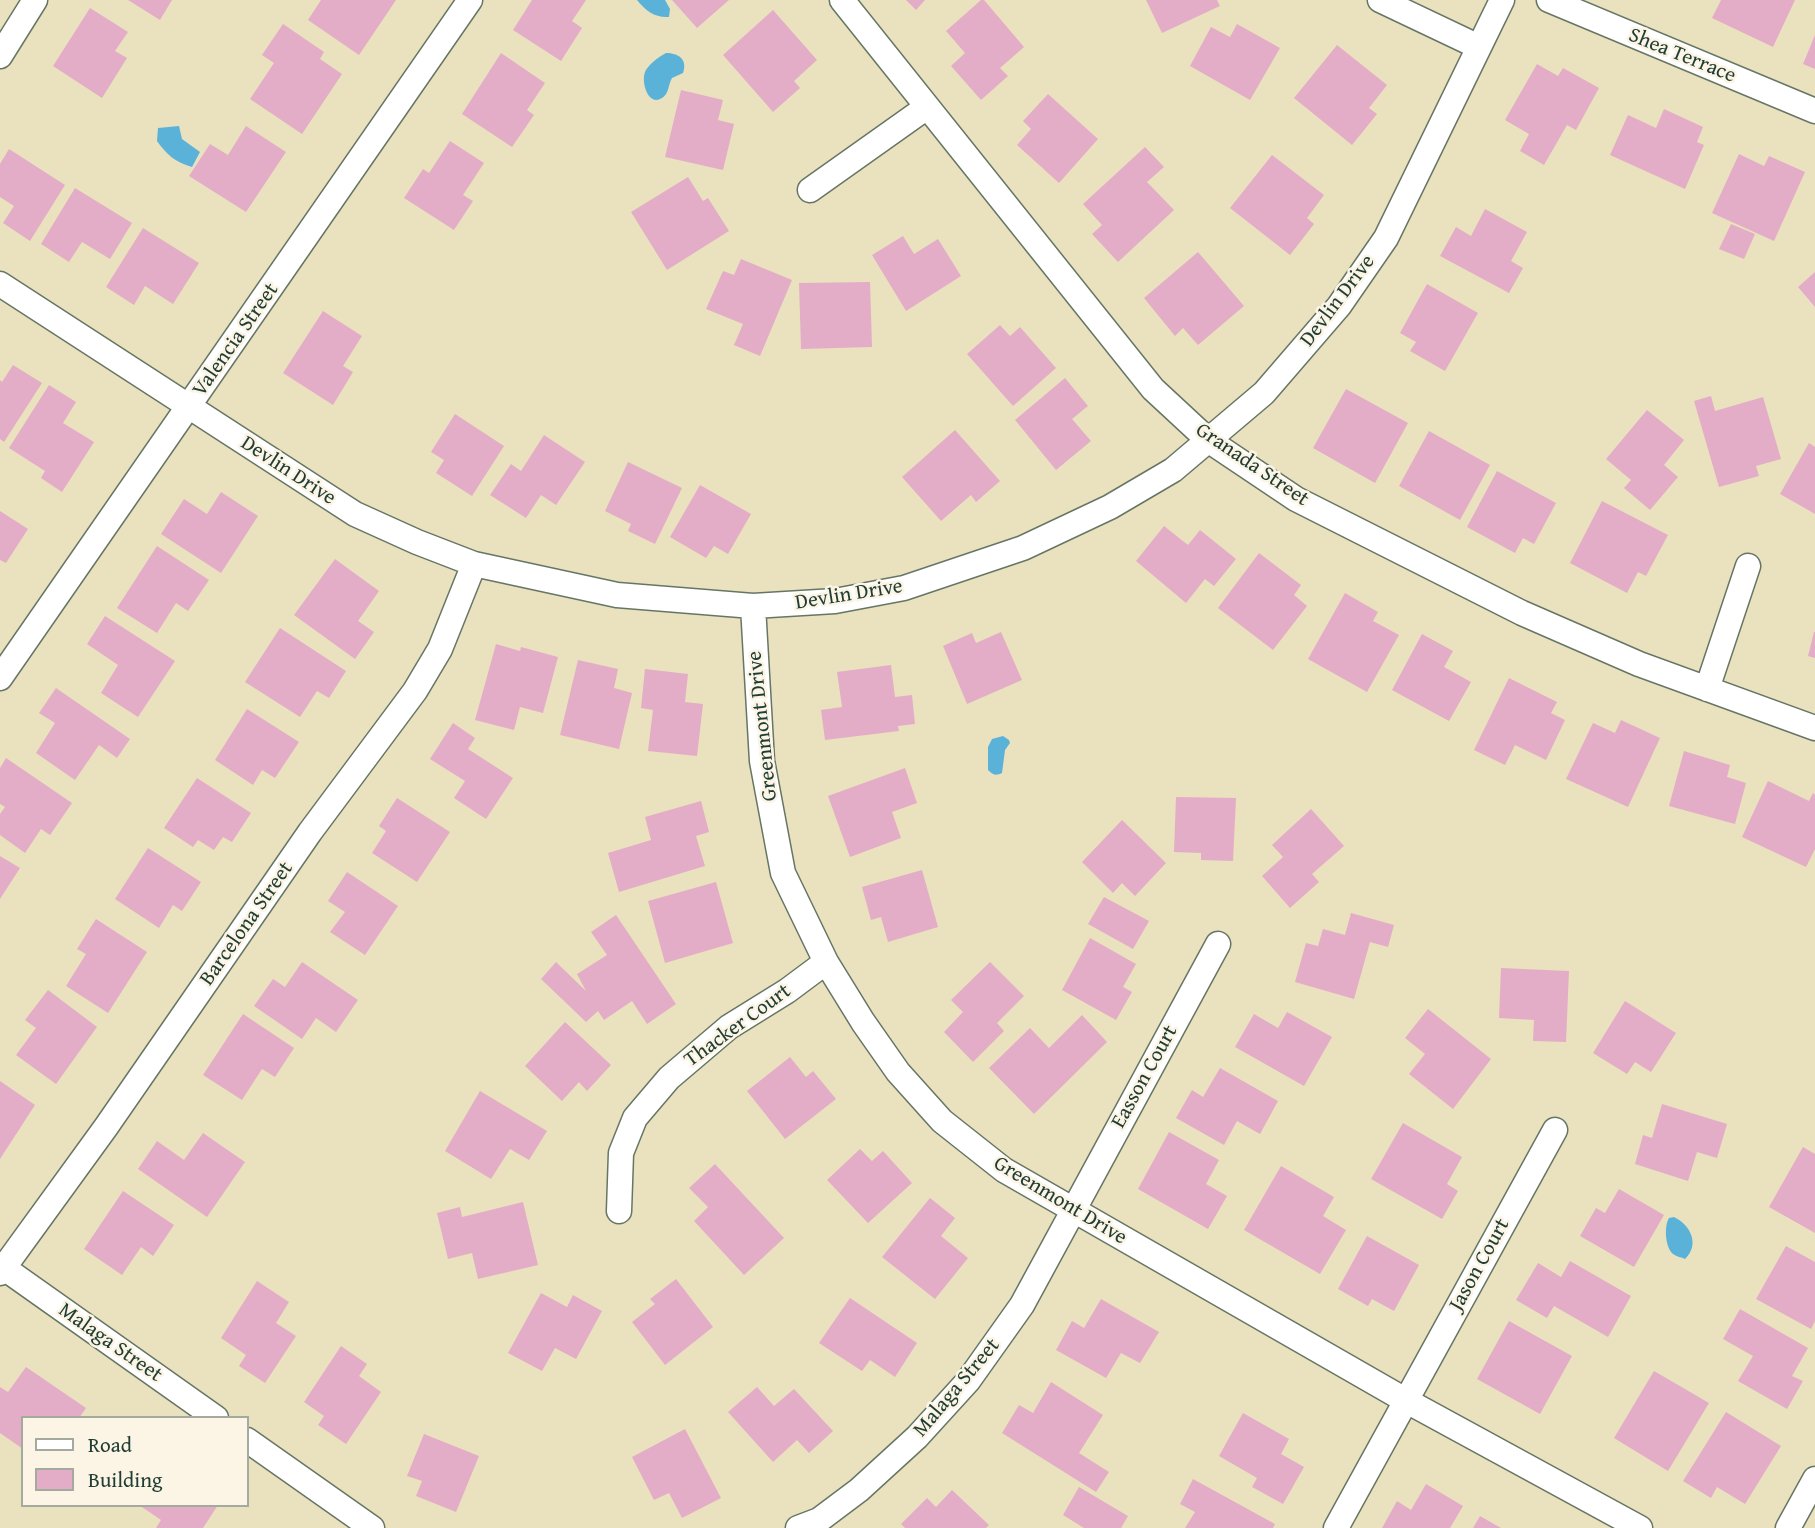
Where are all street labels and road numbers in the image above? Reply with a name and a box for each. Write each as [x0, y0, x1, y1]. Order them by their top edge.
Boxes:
street label: Shea Terrace [1625, 23, 1739, 89]
street label: Devlin Drive [1295, 250, 1381, 352]
street label: Valencia Street [188, 278, 284, 402]
street label: Granada Street [1191, 418, 1313, 512]
street label: Devlin Drive [236, 431, 340, 511]
street label: Devlin Drive [793, 574, 905, 616]
street label: Greenmont Drive [743, 650, 783, 802]
street label: Barcelona Street [195, 857, 299, 991]
street label: Thacker Court [680, 979, 796, 1073]
street label: Easson Court [1106, 1021, 1184, 1133]
street label: Greenmont Drive [989, 1151, 1131, 1251]
street label: Jason Court [1444, 1214, 1516, 1316]
street label: Malaga Street [53, 1298, 167, 1388]
street label: Malaga Street [908, 1334, 1006, 1442]

